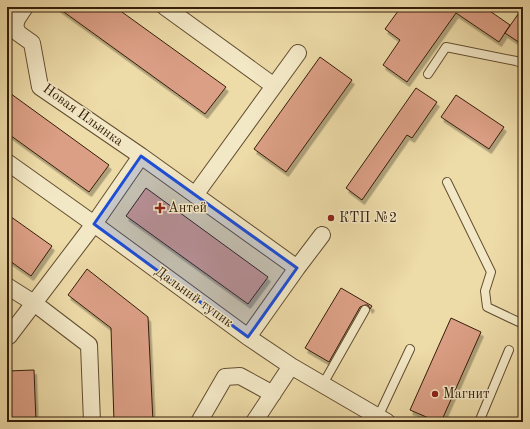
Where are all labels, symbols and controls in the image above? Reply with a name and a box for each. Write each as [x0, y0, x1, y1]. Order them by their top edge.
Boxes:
street label: Новая Ильинка [40, 81, 126, 149]
place label: Антей [168, 201, 207, 215]
marker: Антей [155, 203, 165, 213]
place label: КТП №2 [339, 211, 397, 225]
marker: КТП №2 [326, 213, 336, 223]
street label: Дальний тупик [152, 264, 236, 330]
place label: Магнит [443, 387, 490, 401]
marker: Магнит [430, 389, 440, 399]

